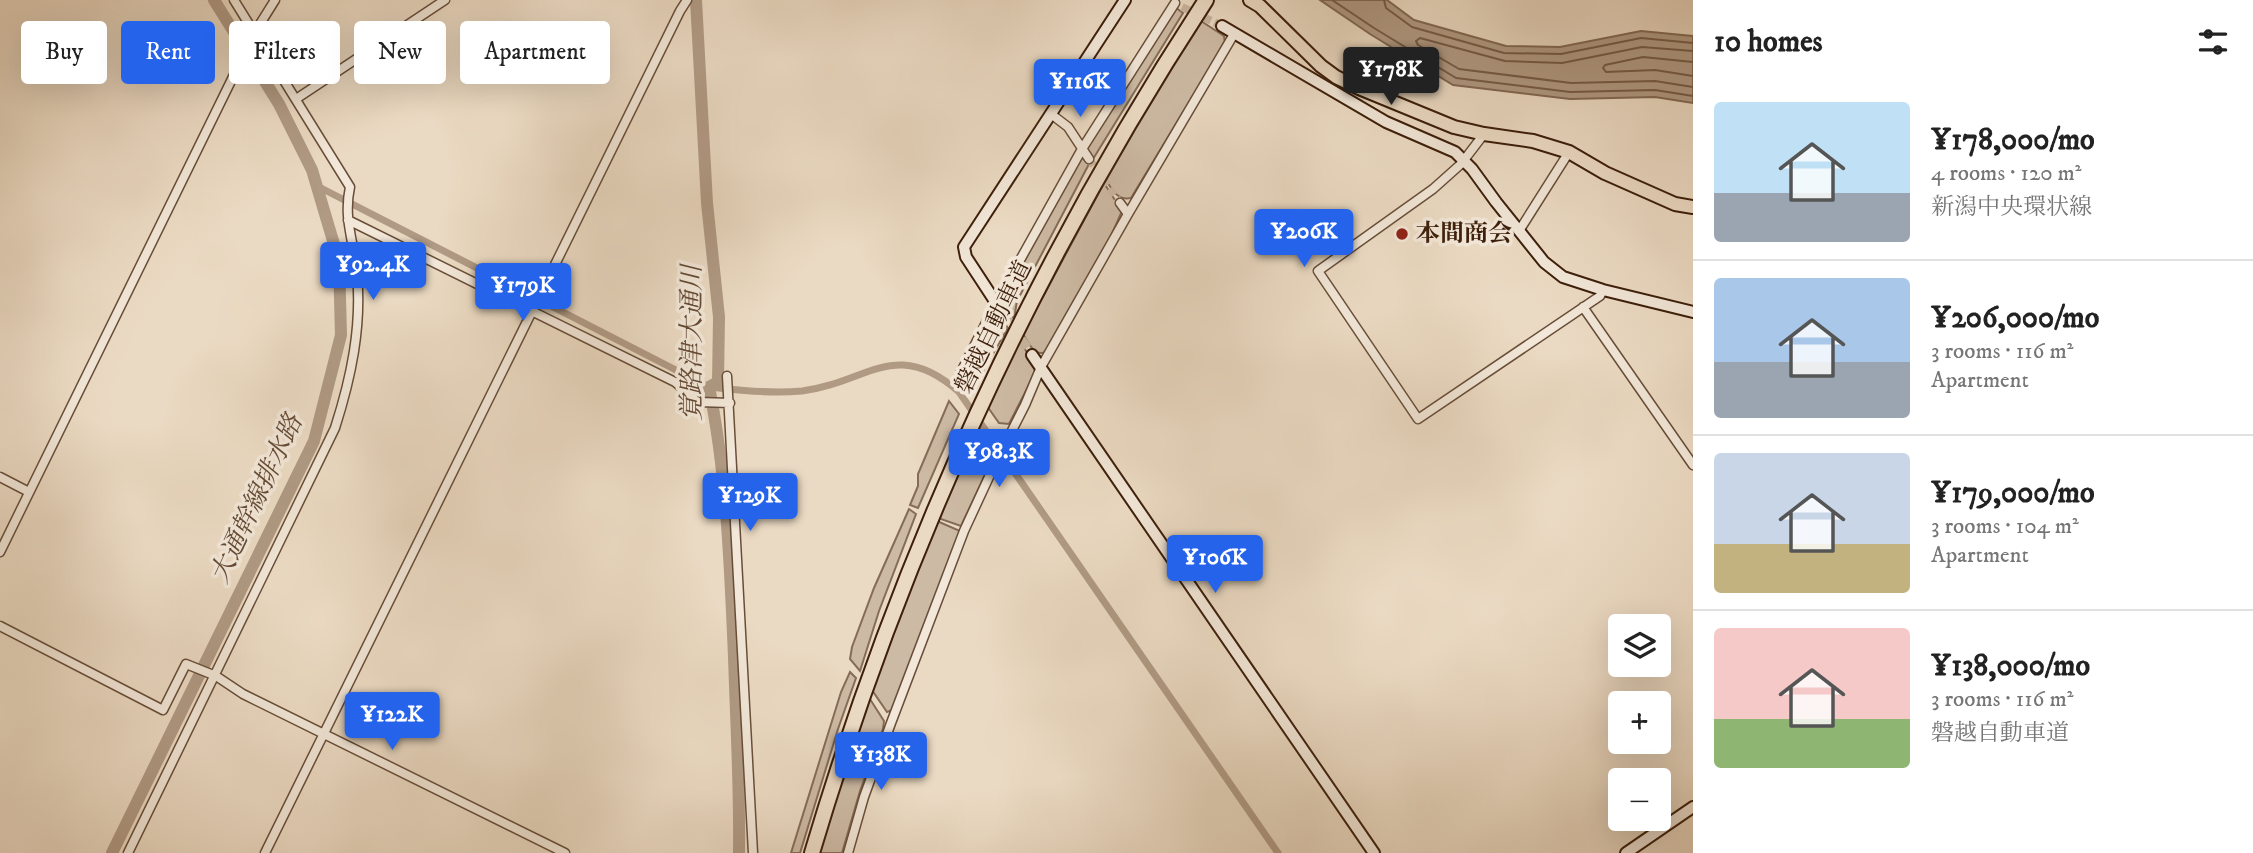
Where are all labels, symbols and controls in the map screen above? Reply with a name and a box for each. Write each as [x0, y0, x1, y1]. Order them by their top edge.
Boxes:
chip: Buy [21, 21, 107, 84]
chip: Rent [121, 21, 215, 84]
chip: Filters [229, 21, 340, 84]
chip: New [354, 21, 446, 84]
chip: Apartment [460, 21, 610, 84]
icon: filters [2194, 23, 2232, 61]
text: 10 homes [1714, 24, 1823, 61]
pin: ¥178K [1342, 48, 1440, 107]
text: ¥178K [1359, 55, 1423, 84]
pin: ¥116K [1031, 60, 1129, 119]
text: ¥116K [1050, 67, 1110, 96]
text: ¥178,000/mo [1931, 122, 2095, 159]
icon: home [1770, 130, 1854, 214]
text: 4 rooms · 120 m² [1931, 159, 2082, 188]
text: 新潟中央環状線 [1931, 193, 2092, 222]
pin: ¥206K [1255, 210, 1353, 269]
text: ¥206K [1270, 217, 1338, 246]
place label: 本間商会 [1416, 219, 1512, 249]
marker: 本間商会 [1394, 226, 1410, 242]
pin: ¥92.4K [316, 243, 430, 302]
text: ¥92.4K [336, 250, 410, 279]
street label: 磐越自動車道 [949, 256, 1039, 398]
water label: 覚路津大通川 [676, 262, 709, 421]
pin: ¥179K [474, 264, 572, 323]
text: ¥179K [491, 271, 555, 300]
text: ¥206,000/mo [1931, 300, 2099, 337]
icon: home [1770, 306, 1854, 390]
text: 3 rooms · 116 m² [1931, 337, 2074, 366]
text: Apartment [1931, 366, 2029, 395]
water label: 大通幹線排水路 [204, 408, 311, 588]
pin: ¥98.3K [942, 430, 1056, 489]
text: ¥98.3K [965, 437, 1033, 466]
pin: ¥129K [701, 474, 799, 533]
text: ¥179,000/mo [1931, 475, 2095, 512]
text: ¥129K [719, 481, 781, 510]
icon: home [1770, 481, 1854, 565]
text: 3 rooms · 104 m² [1931, 512, 2079, 541]
pin: ¥106K [1166, 536, 1264, 595]
text: Apartment [1931, 541, 2029, 570]
text: ¥106K [1183, 543, 1247, 572]
map controls [1608, 614, 1671, 831]
button: layers [1608, 614, 1671, 677]
text: ¥138,000/mo [1931, 648, 2090, 685]
icon: home [1770, 656, 1854, 740]
text: 3 rooms · 116 m² [1931, 685, 2074, 714]
button: + [1608, 691, 1671, 754]
pin: ¥122K [343, 692, 441, 752]
text: ¥122K [361, 700, 423, 729]
text: 磐越自動車道 [1931, 719, 2069, 748]
pin: ¥138K [832, 732, 930, 792]
text: ¥138K [851, 740, 911, 769]
button: − [1608, 768, 1671, 831]

